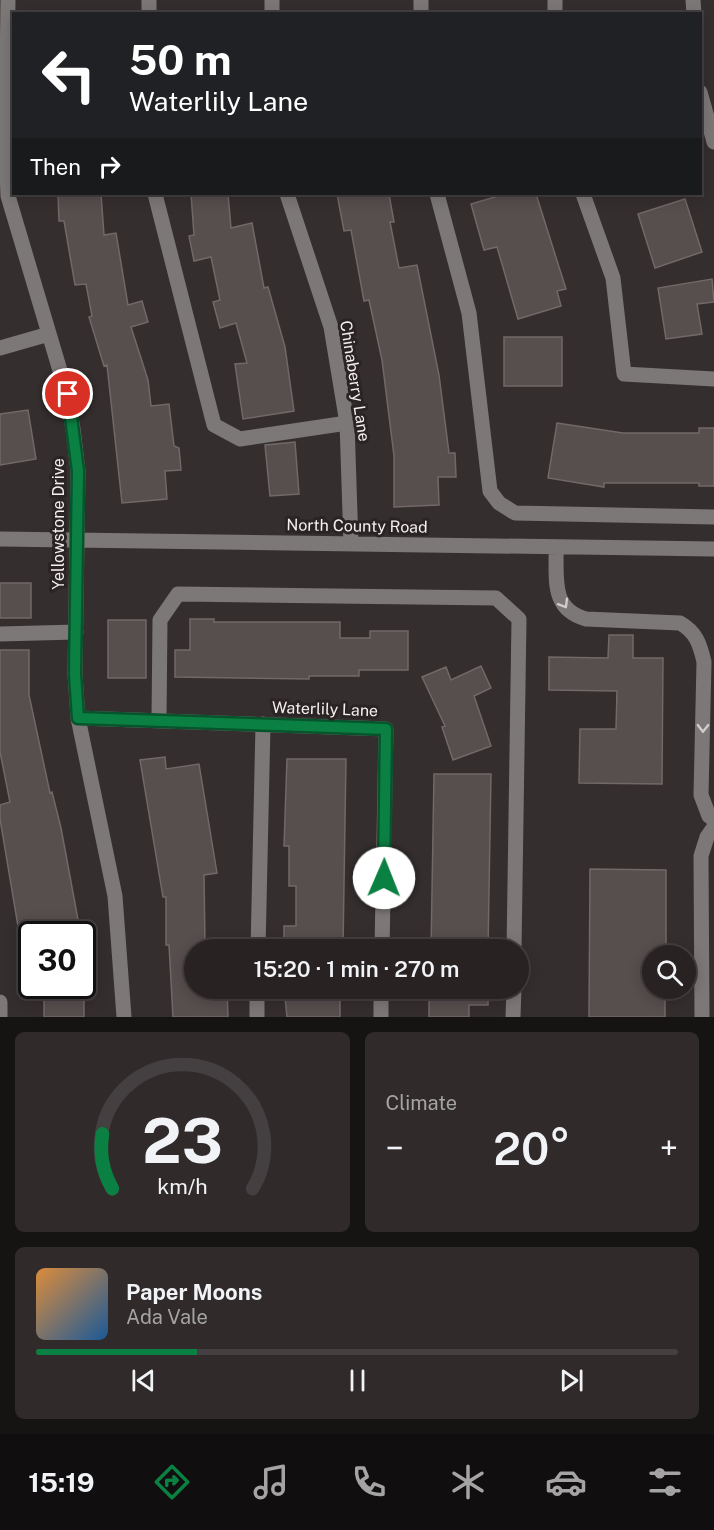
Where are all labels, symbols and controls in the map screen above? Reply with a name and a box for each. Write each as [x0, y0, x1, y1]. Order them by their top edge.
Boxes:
text: 50 m [129, 35, 232, 84]
icon: left [30, 36, 108, 114]
text: Waterlily Lane [129, 85, 308, 117]
icon: right [93, 150, 126, 183]
text: Then [30, 154, 81, 180]
street label: Chinaberry Lane [336, 319, 374, 443]
pin [42, 368, 93, 419]
icon: arrive [51, 377, 84, 410]
street label: Yellowstone Drive [49, 458, 68, 590]
street label: North County Road [286, 515, 428, 537]
one-way arrow [556, 598, 568, 608]
street label: Waterlily Lane [272, 698, 378, 720]
one-way arrow [697, 723, 709, 732]
position arrow [352, 846, 416, 910]
speed limit sign: 30 [18, 921, 96, 999]
map controls [642, 945, 696, 999]
button: search [642, 945, 696, 999]
text: 15:20 · 1 min · 270 m [254, 956, 459, 982]
text: Climate [386, 1091, 457, 1115]
text: 23 [142, 1104, 223, 1177]
text: 20° [493, 1122, 570, 1175]
text: − [386, 1129, 404, 1167]
text: + [660, 1129, 678, 1167]
text: km/h [157, 1174, 207, 1199]
text: Paper Moons [126, 1279, 262, 1305]
text: Ada Vale [126, 1305, 208, 1329]
icon: previous [127, 1364, 160, 1397]
icon: pause [341, 1364, 374, 1397]
icon: next [555, 1364, 588, 1397]
icon: directions [151, 1461, 193, 1503]
icon: music [250, 1461, 292, 1503]
icon: phone [348, 1461, 390, 1503]
icon: climate [447, 1461, 489, 1503]
icon: car [545, 1461, 587, 1503]
icon: filters [644, 1461, 686, 1503]
text: 15:19 [28, 1466, 95, 1498]

